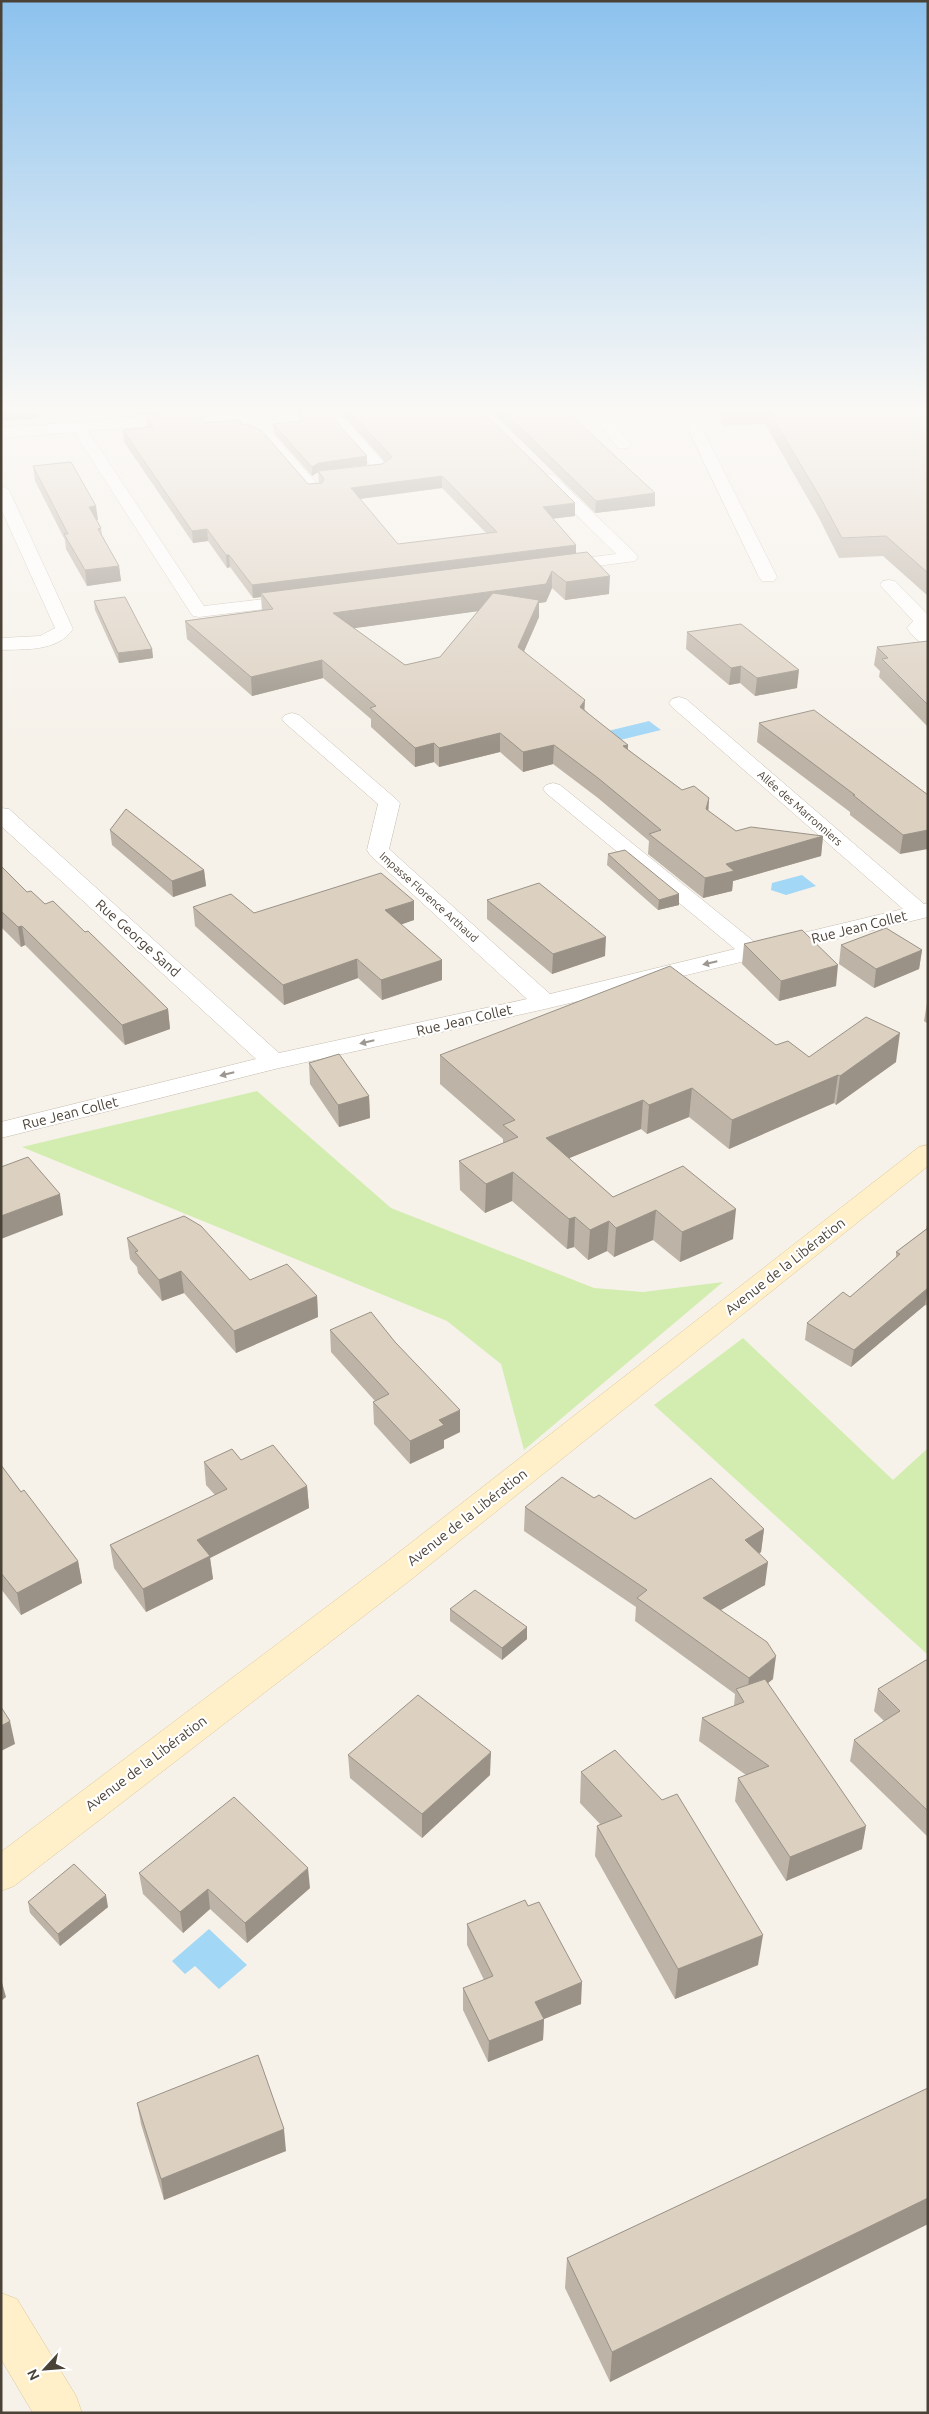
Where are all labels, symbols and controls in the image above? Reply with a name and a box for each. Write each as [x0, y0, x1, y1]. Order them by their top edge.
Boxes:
street label: Allée des Marronniers [755, 768, 845, 848]
street label: Impasse Florence Arthaud [377, 850, 481, 944]
street label: Rue George Sand [93, 896, 183, 980]
street label: Rue Jean Collet [810, 907, 909, 947]
one-way arrow [703, 959, 718, 967]
street label: Rue Jean Collet [414, 1001, 514, 1039]
one-way arrow [358, 1038, 374, 1046]
one-way arrow [219, 1070, 235, 1078]
street label: Rue Jean Collet [21, 1093, 120, 1133]
street label: Avenue de la Libération [722, 1214, 848, 1318]
street label: Avenue de la Libération [404, 1465, 530, 1569]
street label: Avenue de la Libération [82, 1712, 210, 1814]
north arrow [20, 2344, 70, 2394]
text: N [24, 2366, 43, 2383]

